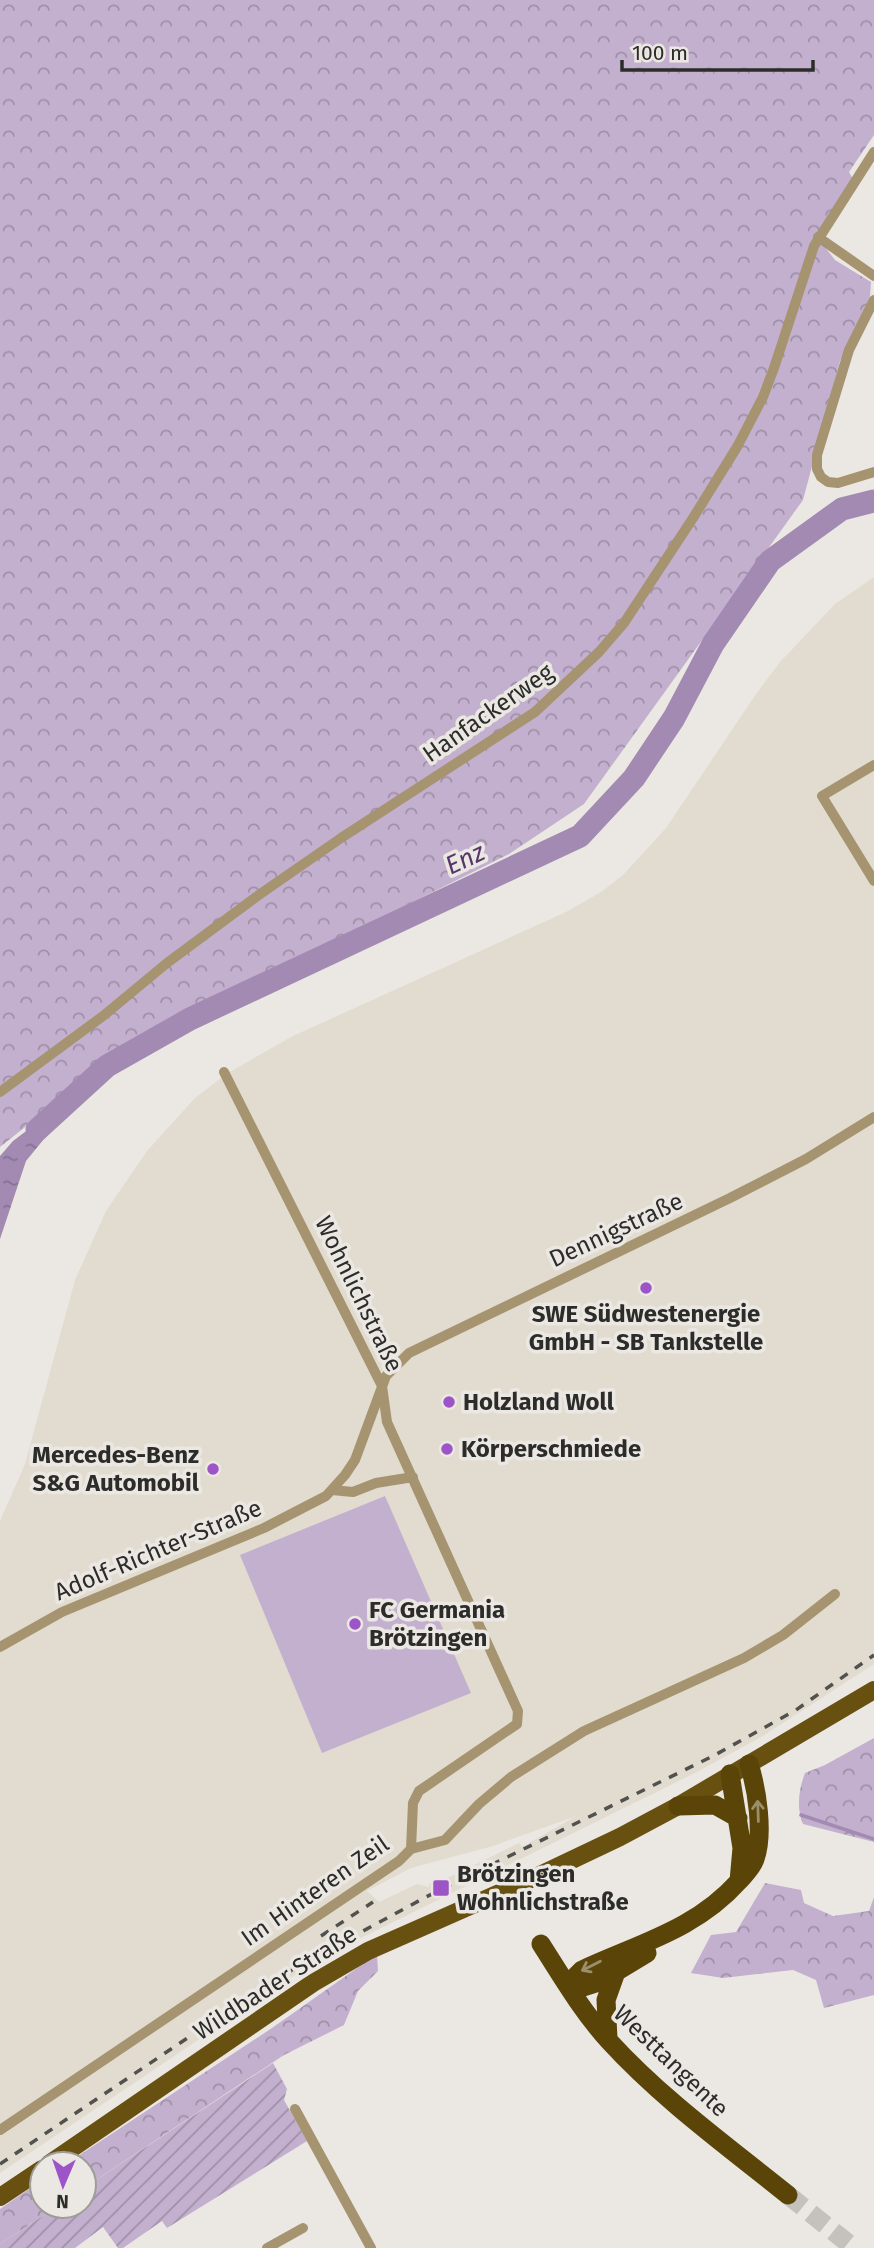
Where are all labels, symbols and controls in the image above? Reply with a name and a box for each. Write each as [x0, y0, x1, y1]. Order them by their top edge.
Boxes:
scale bar [622, 28, 813, 72]
text: 100 m [632, 40, 688, 66]
street label: Hanfackerweg [417, 657, 559, 768]
water label: Enz [440, 836, 490, 881]
street label: Dennigstraße [545, 1187, 687, 1273]
street label: Wohnlichstraße [309, 1212, 409, 1376]
marker: SWE Südwestenergie GmbH - SB Tankstelle [638, 1280, 654, 1296]
place label: SWE Südwestenergie GmbH - SB Tankstelle [529, 1300, 763, 1356]
place label: Holzland Woll [463, 1388, 615, 1416]
marker: Holzland Woll [441, 1394, 457, 1410]
place label: Körperschmiede [461, 1435, 641, 1463]
place label: Mercedes-Benz S&G Automobil [32, 1441, 200, 1497]
marker: Körperschmiede [439, 1441, 455, 1457]
marker: Mercedes-Benz S&G Automobil [205, 1461, 221, 1477]
street label: Adolf-Richter-Straße [50, 1494, 266, 1606]
place label: FC Germania Brötzingen [369, 1596, 505, 1652]
marker: FC Germania Brötzingen [347, 1616, 363, 1632]
one-way arrow [751, 1800, 764, 1823]
street label: Im Hinteren Zeil [236, 1830, 394, 1952]
place label: Brötzingen Wohnlichstraße [457, 1860, 629, 1916]
marker: Brötzingen Wohnlichstraße [431, 1878, 451, 1898]
street label: Wildbader Straße [188, 1920, 362, 2046]
one-way arrow [581, 1960, 602, 1974]
street label: Westtangente [608, 1999, 734, 2123]
north arrow [28, 2150, 98, 2220]
text: N [56, 2190, 69, 2213]

